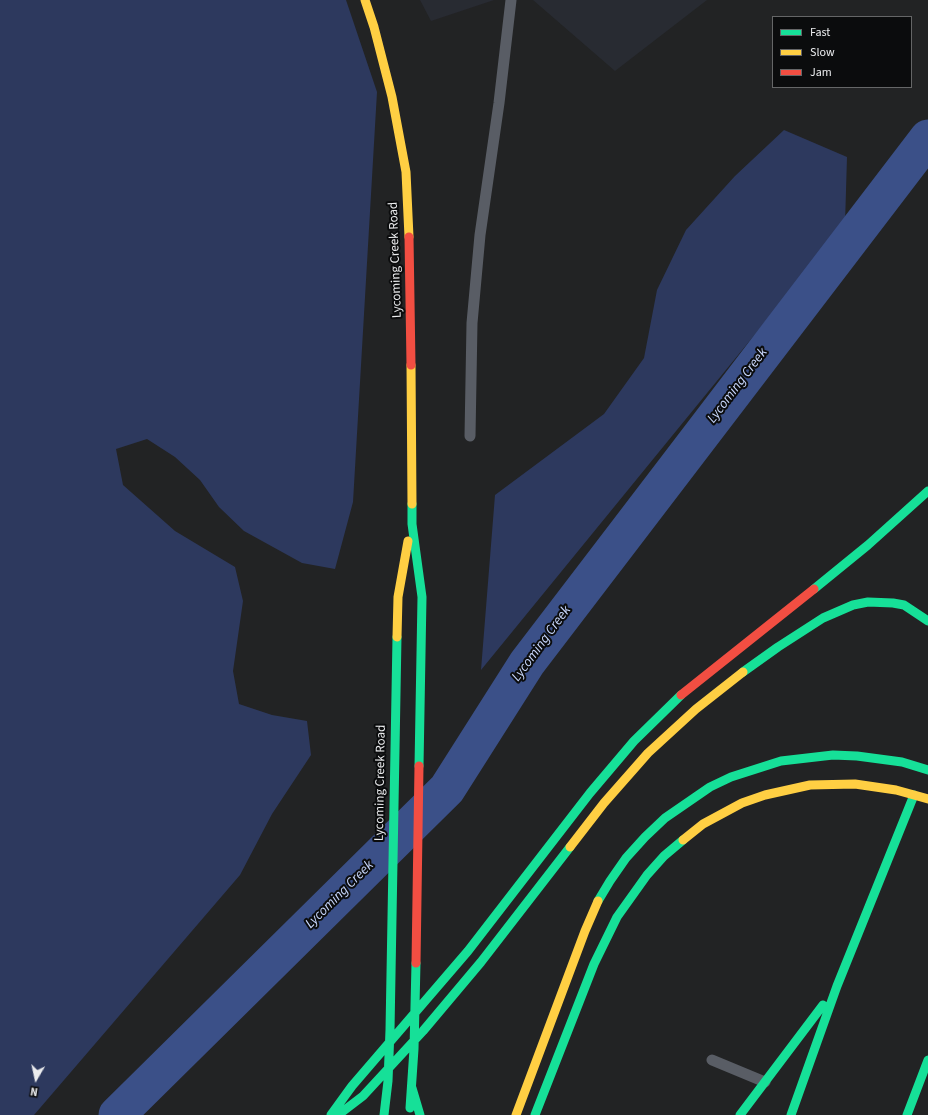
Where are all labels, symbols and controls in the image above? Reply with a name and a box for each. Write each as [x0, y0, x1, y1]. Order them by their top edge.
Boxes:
legend [772, 16, 912, 88]
text: Fast [810, 24, 830, 41]
text: Slow [810, 44, 835, 61]
text: Jam [810, 64, 832, 81]
street label: Lycoming Creek Road [386, 202, 406, 318]
water label: Lycoming Creek [704, 345, 772, 427]
water label: Lycoming Creek [509, 603, 575, 685]
street label: Lycoming Creek Road [372, 725, 390, 841]
water label: Lycoming Creek [302, 857, 378, 933]
north arrow [16, 1059, 56, 1099]
text: N [29, 1083, 39, 1099]

